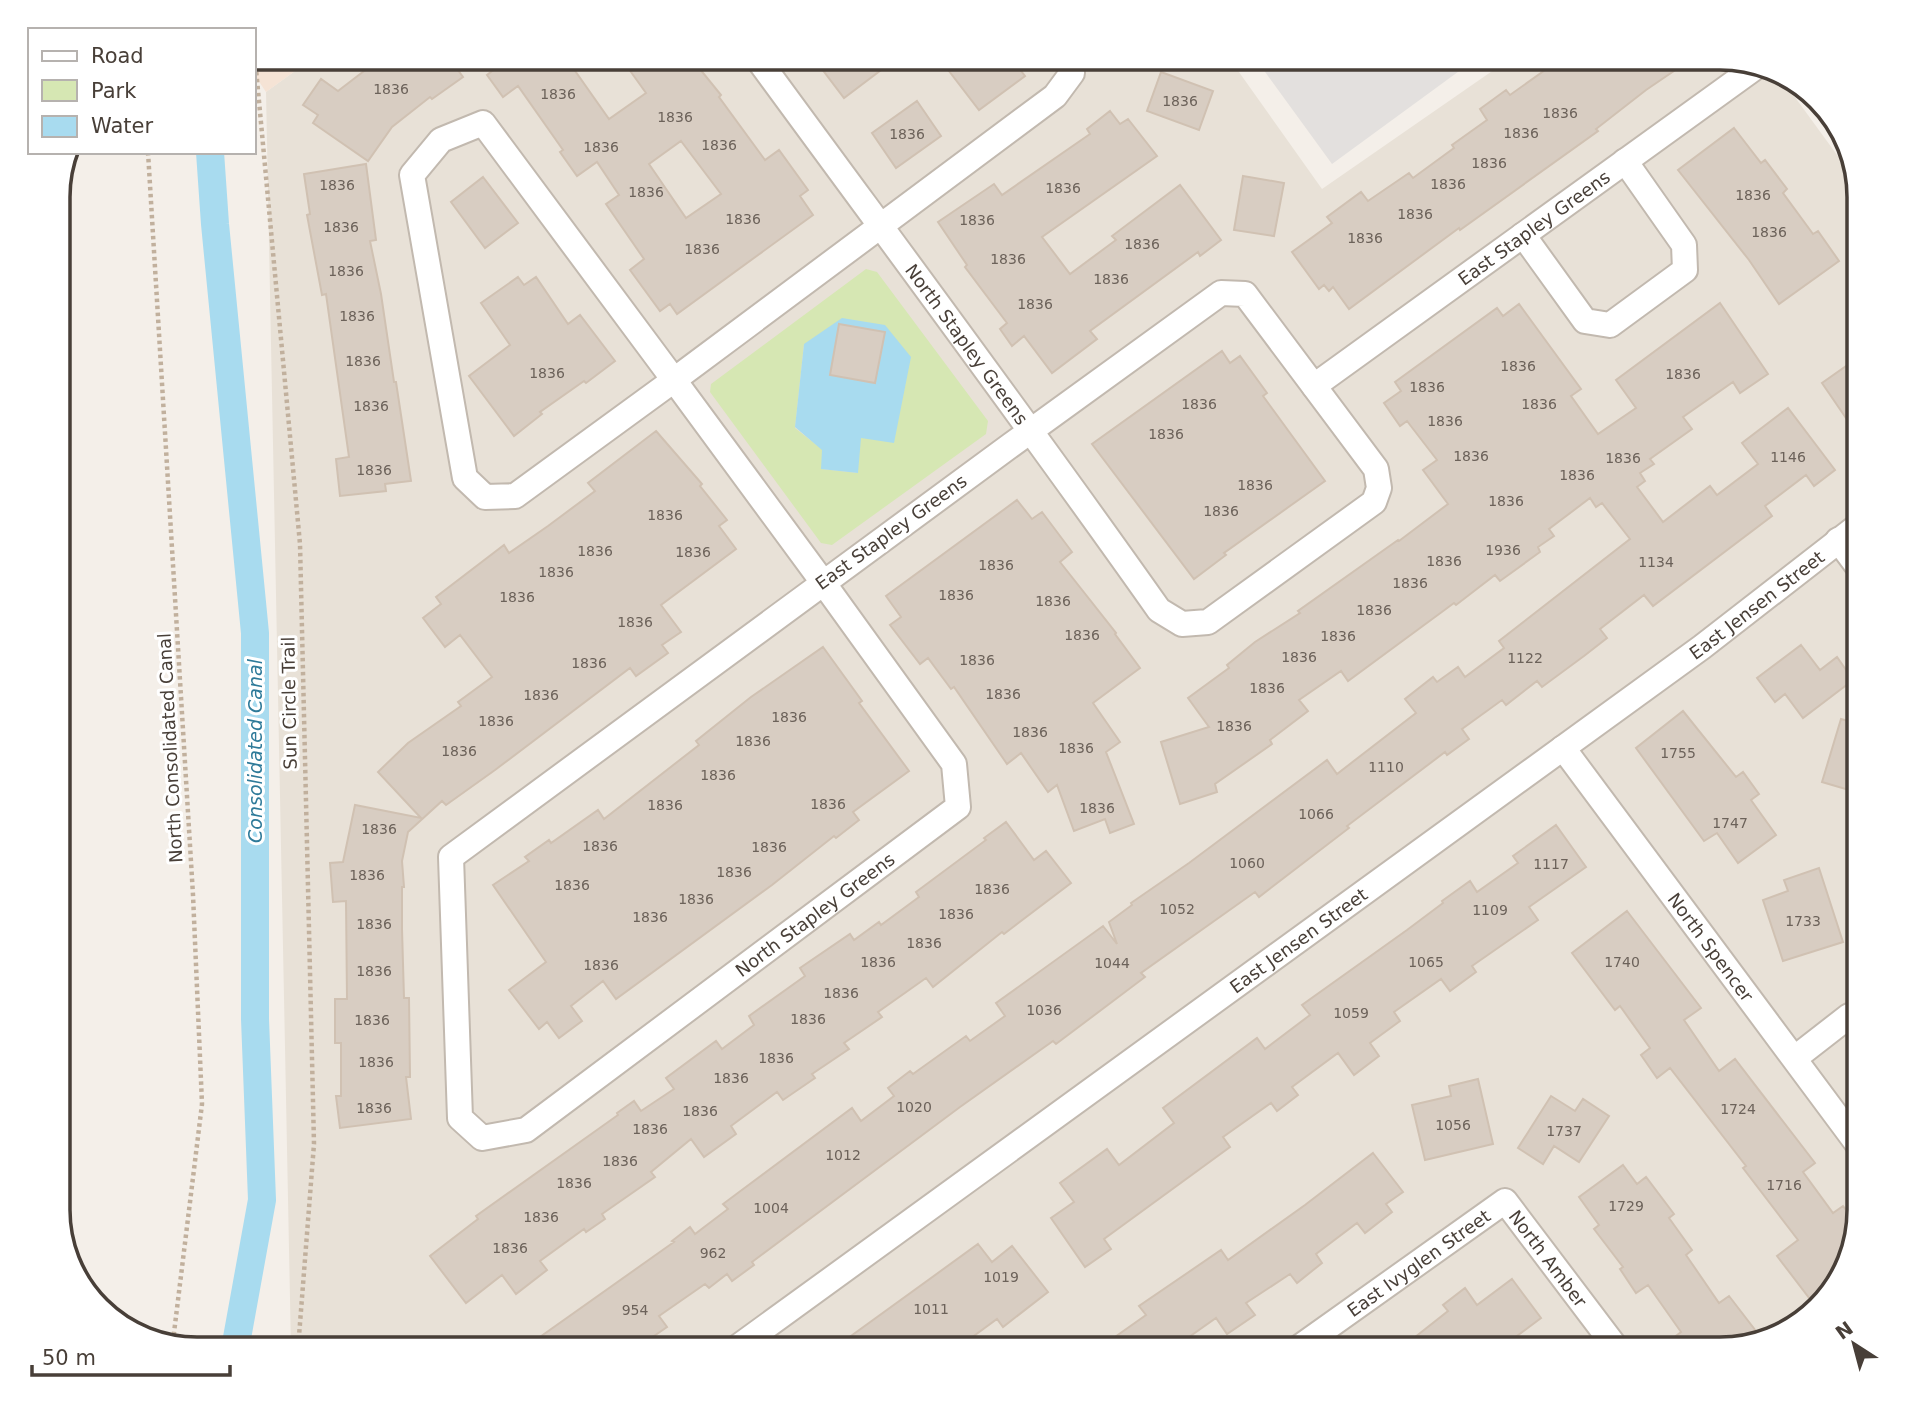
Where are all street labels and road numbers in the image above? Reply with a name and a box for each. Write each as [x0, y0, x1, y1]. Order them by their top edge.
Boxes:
street label: East Stapley Greens [1454, 166, 1614, 289]
street label: North Stapley Greens [901, 260, 1033, 428]
street label: East Stapley Greens [811, 470, 971, 594]
street label: East Jensen Street [1685, 546, 1828, 663]
street label: North Consolidated Canal [153, 632, 187, 864]
street label: Sun Circle Trail [277, 636, 301, 770]
street label: North Stapley Greens [731, 848, 898, 980]
street label: East Jensen Street [1225, 883, 1371, 997]
street label: North Spencer [1664, 889, 1759, 1006]
street label: East Ivyglen Street [1343, 1205, 1494, 1321]
street label: North Amber [1505, 1206, 1592, 1311]

